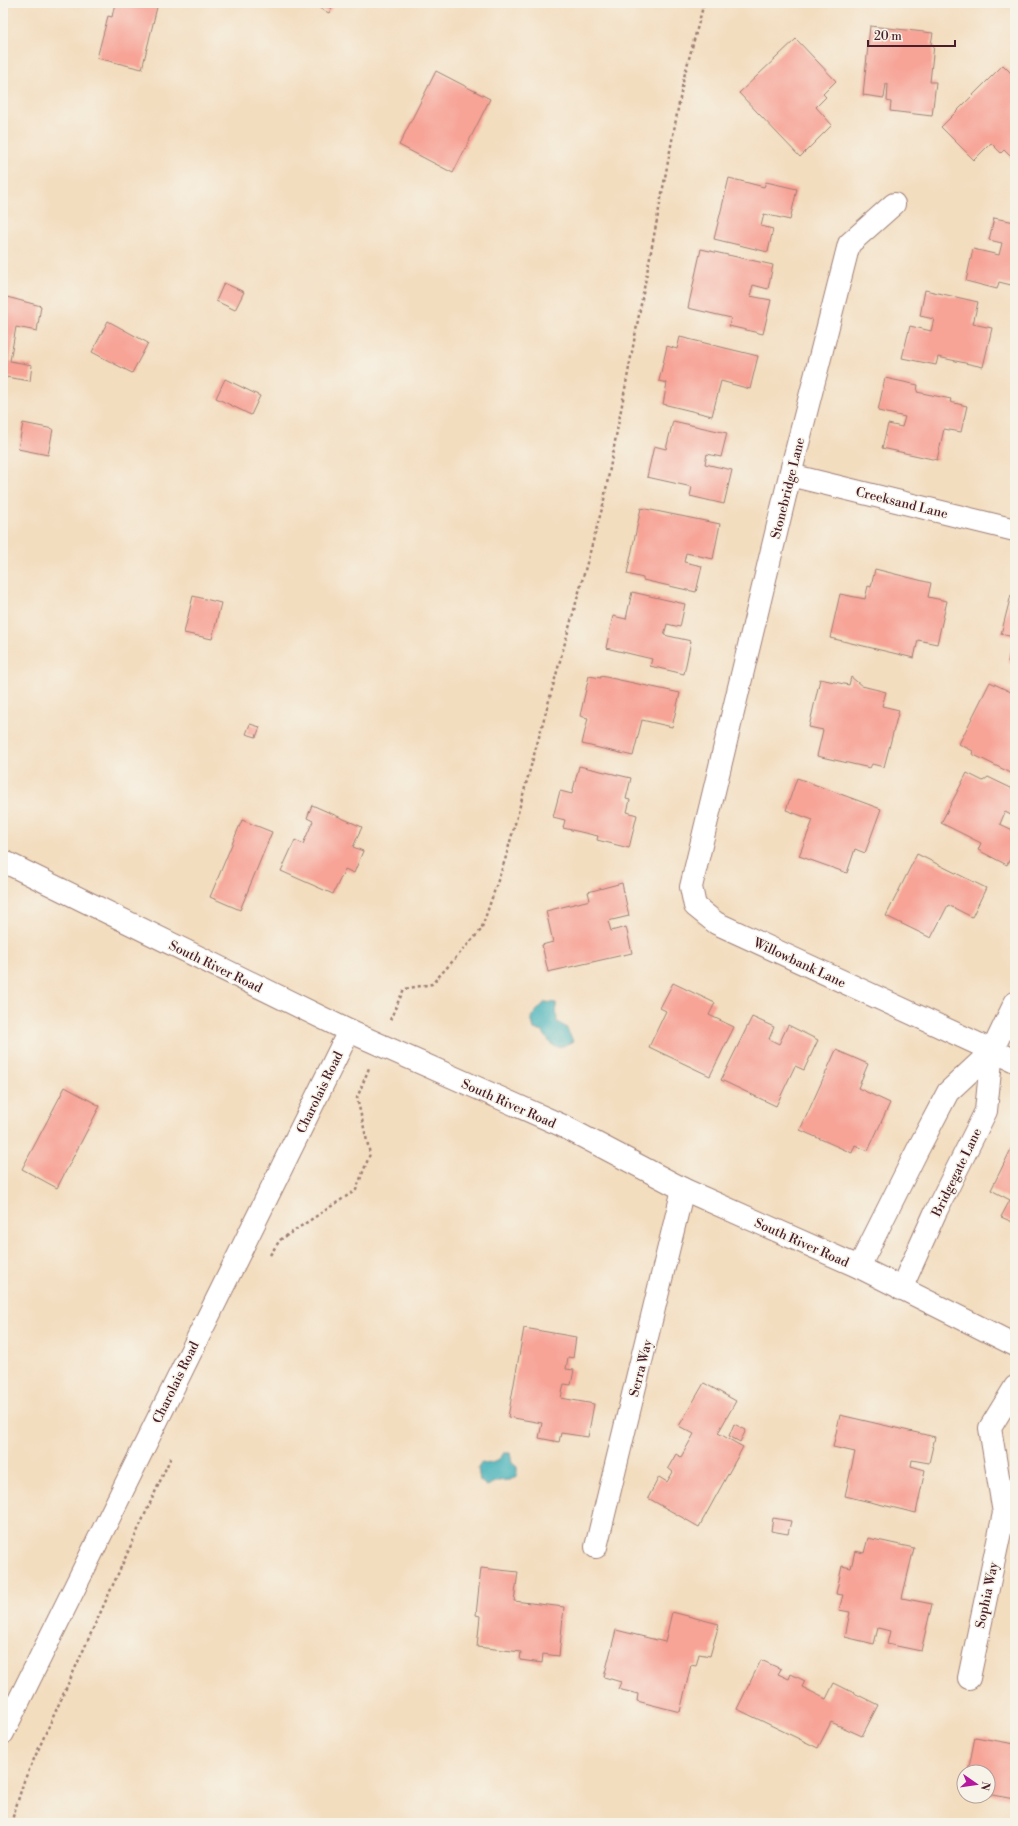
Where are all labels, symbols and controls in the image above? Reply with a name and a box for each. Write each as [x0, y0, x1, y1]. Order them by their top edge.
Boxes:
scale bar [868, 22, 955, 48]
text: 20 m [874, 29, 902, 44]
street label: Stonebridge Lane [768, 436, 808, 541]
street label: Creeksand Lane [854, 484, 950, 522]
street label: Willowbank Lane [750, 934, 849, 991]
street label: South River Road [166, 937, 265, 997]
street label: Charolais Road [293, 1048, 347, 1136]
street label: South River Road [459, 1076, 559, 1132]
street label: Bridgegate Lane [928, 1125, 985, 1220]
street label: South River Road [752, 1215, 852, 1271]
street label: Serra Way [626, 1337, 656, 1399]
street label: Charolais Road [149, 1338, 203, 1426]
street label: Sophia Way [972, 1560, 1002, 1630]
north arrow [956, 1764, 996, 1804]
text: N [977, 1780, 993, 1792]

